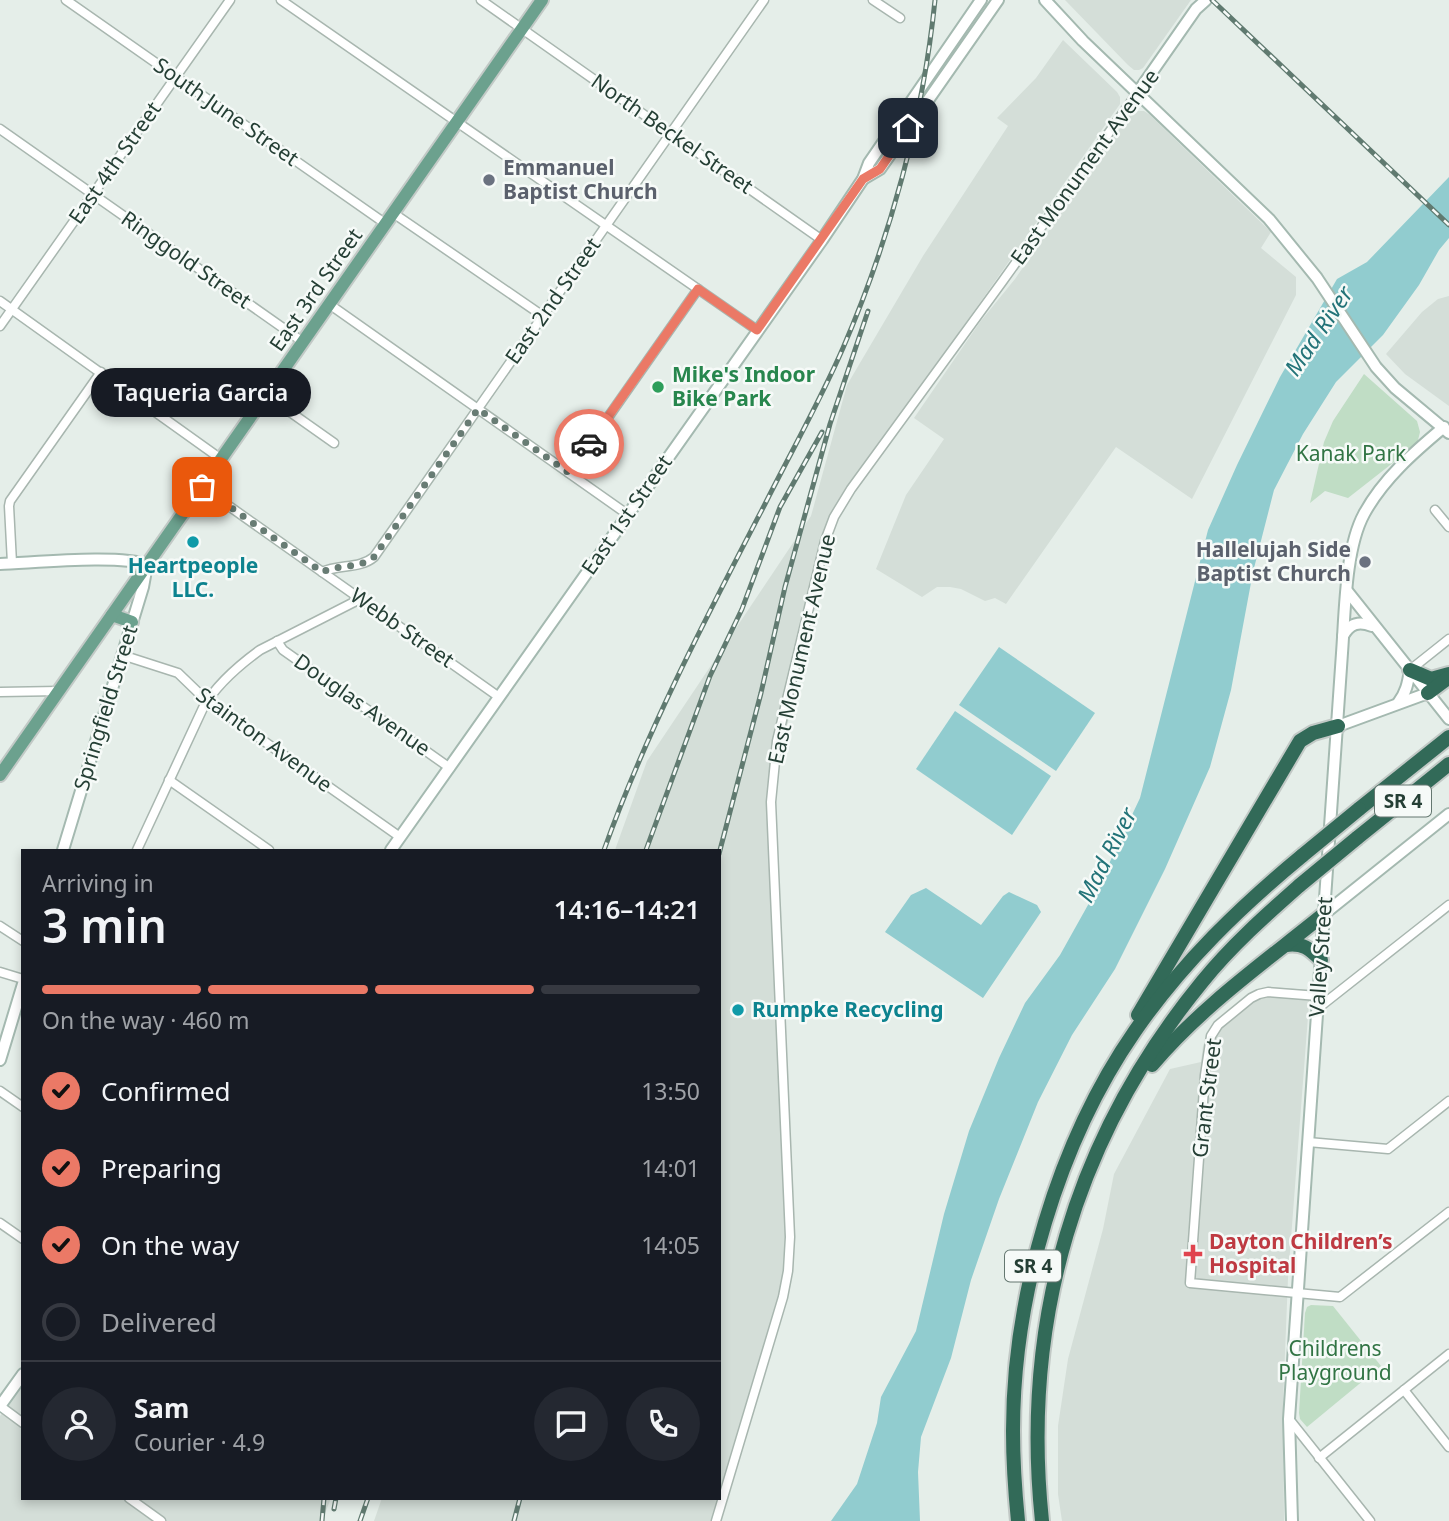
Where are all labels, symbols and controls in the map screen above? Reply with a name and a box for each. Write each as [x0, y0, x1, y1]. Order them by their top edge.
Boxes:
street label: South June Street [149, 51, 305, 172]
street label: East Monument Avenue [1004, 63, 1165, 270]
street label: North Beckel Street [586, 67, 759, 200]
street label: East 4th Street [62, 95, 167, 229]
pin [878, 98, 938, 158]
icon: home [889, 109, 927, 147]
place label: Emmanuel Baptist Church [503, 153, 658, 205]
marker: Emmanuel Baptist Church [481, 172, 497, 188]
street label: Ringgold Street [116, 204, 257, 315]
street label: East 3rd Street [262, 222, 368, 356]
street label: East 2nd Street [498, 231, 606, 369]
water label: Mad River [1276, 278, 1360, 382]
place label: Mike's Indoor Bike Park [672, 360, 816, 412]
callout: Taqueria Garcia [92, 368, 312, 417]
text: Taqueria Garcia [114, 376, 288, 408]
marker: Mike's Indoor Bike Park [650, 379, 666, 395]
courier [554, 409, 624, 479]
icon: car [570, 425, 608, 463]
park label: Kanak Park [1296, 439, 1407, 467]
street label: East 1st Street [574, 449, 678, 580]
pin [172, 457, 232, 517]
icon: bag [183, 468, 221, 506]
street label: East Monument Avenue [761, 531, 841, 767]
marker: Heartpeople LLC. [185, 534, 201, 550]
place label: Hallelujah Side Baptist Church [1196, 535, 1351, 587]
place label: Heartpeople LLC. [128, 551, 258, 603]
marker: Hallelujah Side Baptist Church [1357, 554, 1373, 570]
street label: Webb Street [345, 581, 460, 674]
street label: Springfield Street [67, 621, 144, 794]
street label: Douglas Avenue [289, 647, 436, 762]
street label: Stainton Avenue [191, 680, 338, 798]
road number: SR 4 [1375, 786, 1431, 816]
water label: Mad River [1069, 801, 1144, 907]
text: Arriving in [42, 867, 154, 899]
text: 14:16–14:21 [554, 891, 700, 927]
text: 3 min [42, 894, 167, 956]
street label: Valley Street [1302, 895, 1338, 1018]
place label: Rumpke Recycling [752, 995, 944, 1023]
marker: Rumpke Recycling [730, 1002, 746, 1018]
text: On the way · 460 m [42, 1004, 249, 1036]
street label: Grant Street [1185, 1036, 1227, 1159]
icon: check [42, 1072, 80, 1110]
text: Confirmed [101, 1073, 231, 1109]
text: 13:50 [641, 1075, 700, 1107]
icon: check [42, 1149, 80, 1187]
text: Preparing [101, 1150, 222, 1186]
text: 14:01 [641, 1152, 700, 1184]
icon: check [42, 1226, 80, 1264]
text: On the way [101, 1227, 239, 1263]
place label: Dayton Children’s Hospital [1209, 1227, 1393, 1279]
text: 14:05 [641, 1229, 700, 1261]
marker: Dayton Children’s Hospital [1183, 1244, 1203, 1264]
road number: SR 4 [1005, 1250, 1061, 1282]
text: Delivered [101, 1304, 217, 1340]
park label: Childrens Playground [1278, 1334, 1392, 1386]
button: person [42, 1387, 116, 1461]
button: chat [534, 1387, 608, 1461]
button: phone [626, 1387, 700, 1461]
text: Sam [134, 1390, 189, 1426]
text: Courier · 4.9 [134, 1426, 265, 1458]

